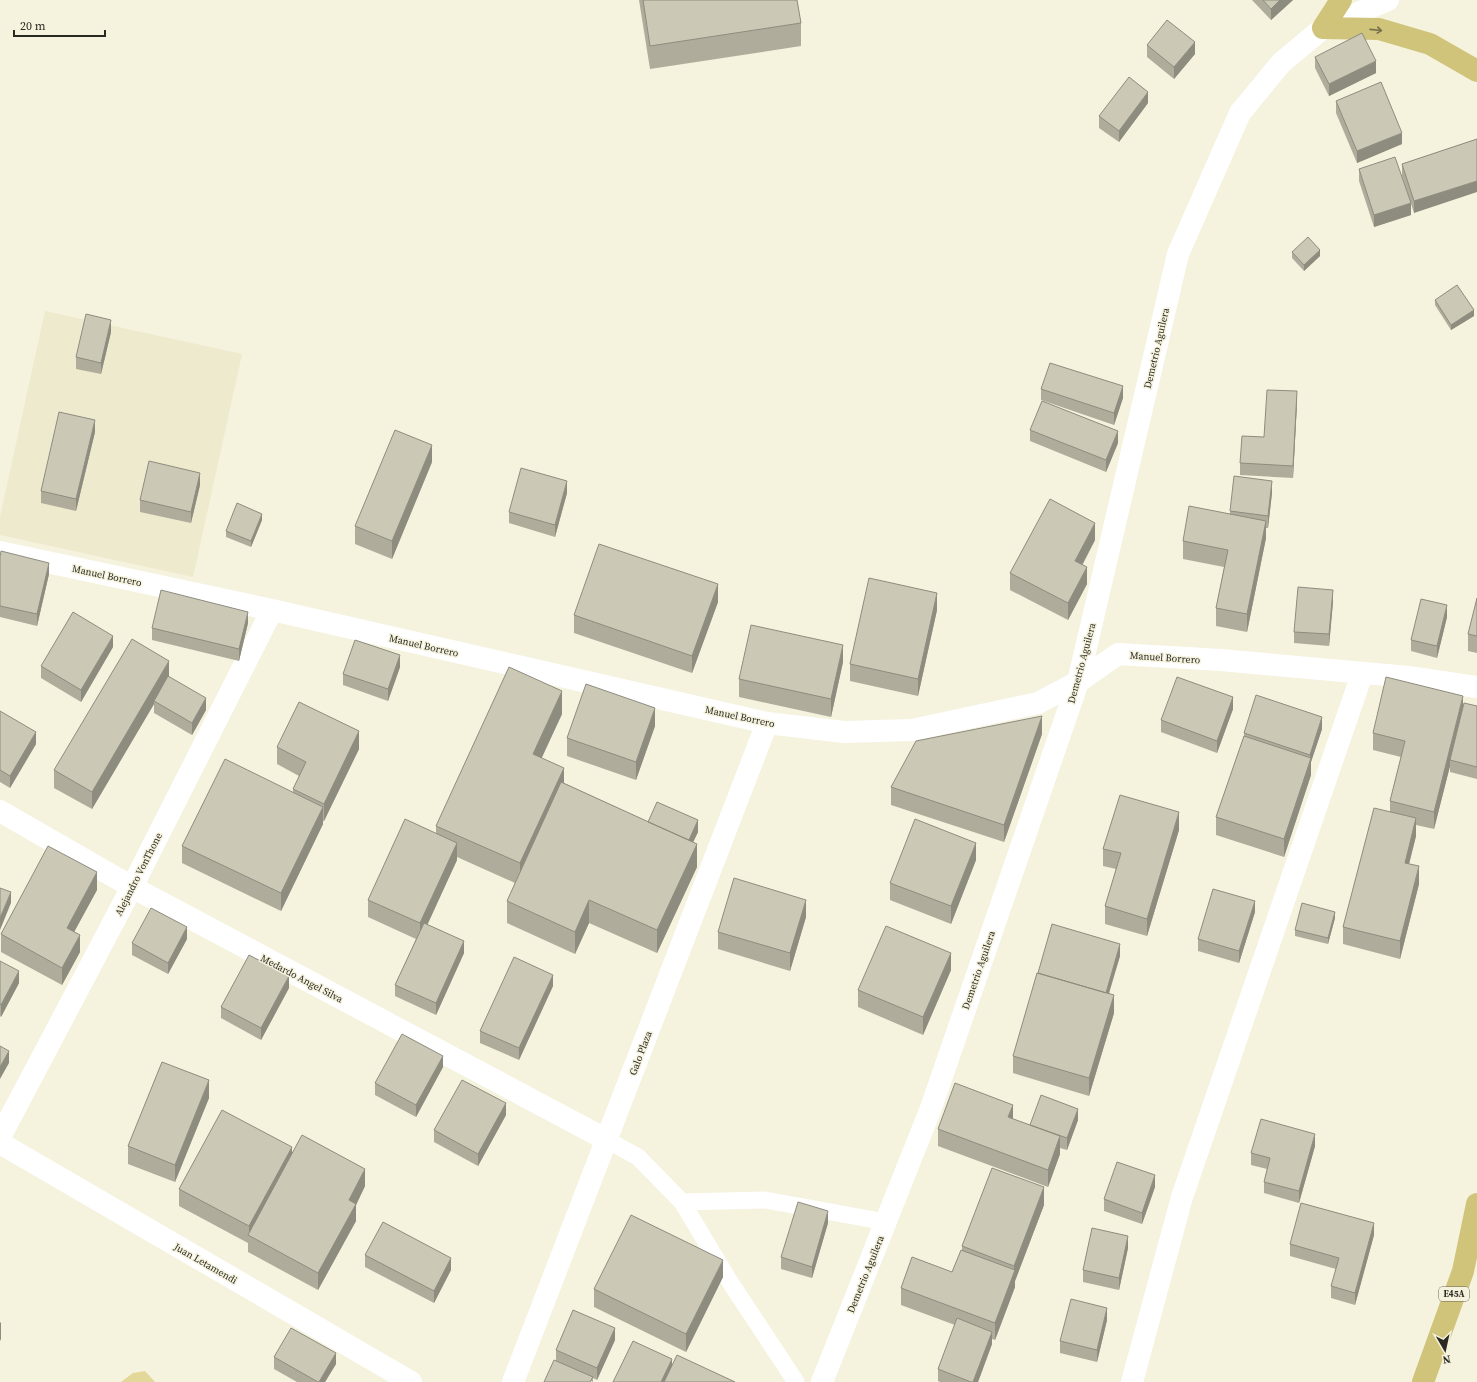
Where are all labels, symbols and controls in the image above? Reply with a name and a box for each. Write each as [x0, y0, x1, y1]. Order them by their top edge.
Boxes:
scale bar [14, 12, 105, 38]
text: 20 m [20, 18, 46, 34]
one-way arrow [1369, 26, 1382, 33]
street label: Demetrio Aguilera [1141, 306, 1172, 390]
street label: Manuel Borrero [71, 562, 143, 589]
street label: Demetrio Aguilera [1065, 621, 1099, 705]
street label: Manuel Borrero [388, 631, 460, 660]
street label: Manuel Borrero [1129, 649, 1201, 666]
street label: Manuel Borrero [704, 703, 776, 730]
street label: Alejandro VonThone [112, 830, 165, 918]
street label: Demetrio Aguilera [959, 928, 998, 1011]
street label: Medardo Angel Silva [258, 951, 346, 1006]
street label: Galo Plaza [626, 1028, 655, 1077]
street label: Demetrio Aguilera [844, 1233, 887, 1315]
street label: Juan Letamendi [171, 1240, 240, 1287]
road number: E45A [1439, 1287, 1469, 1301]
north arrow [1425, 1330, 1465, 1370]
text: N [1441, 1351, 1452, 1367]

